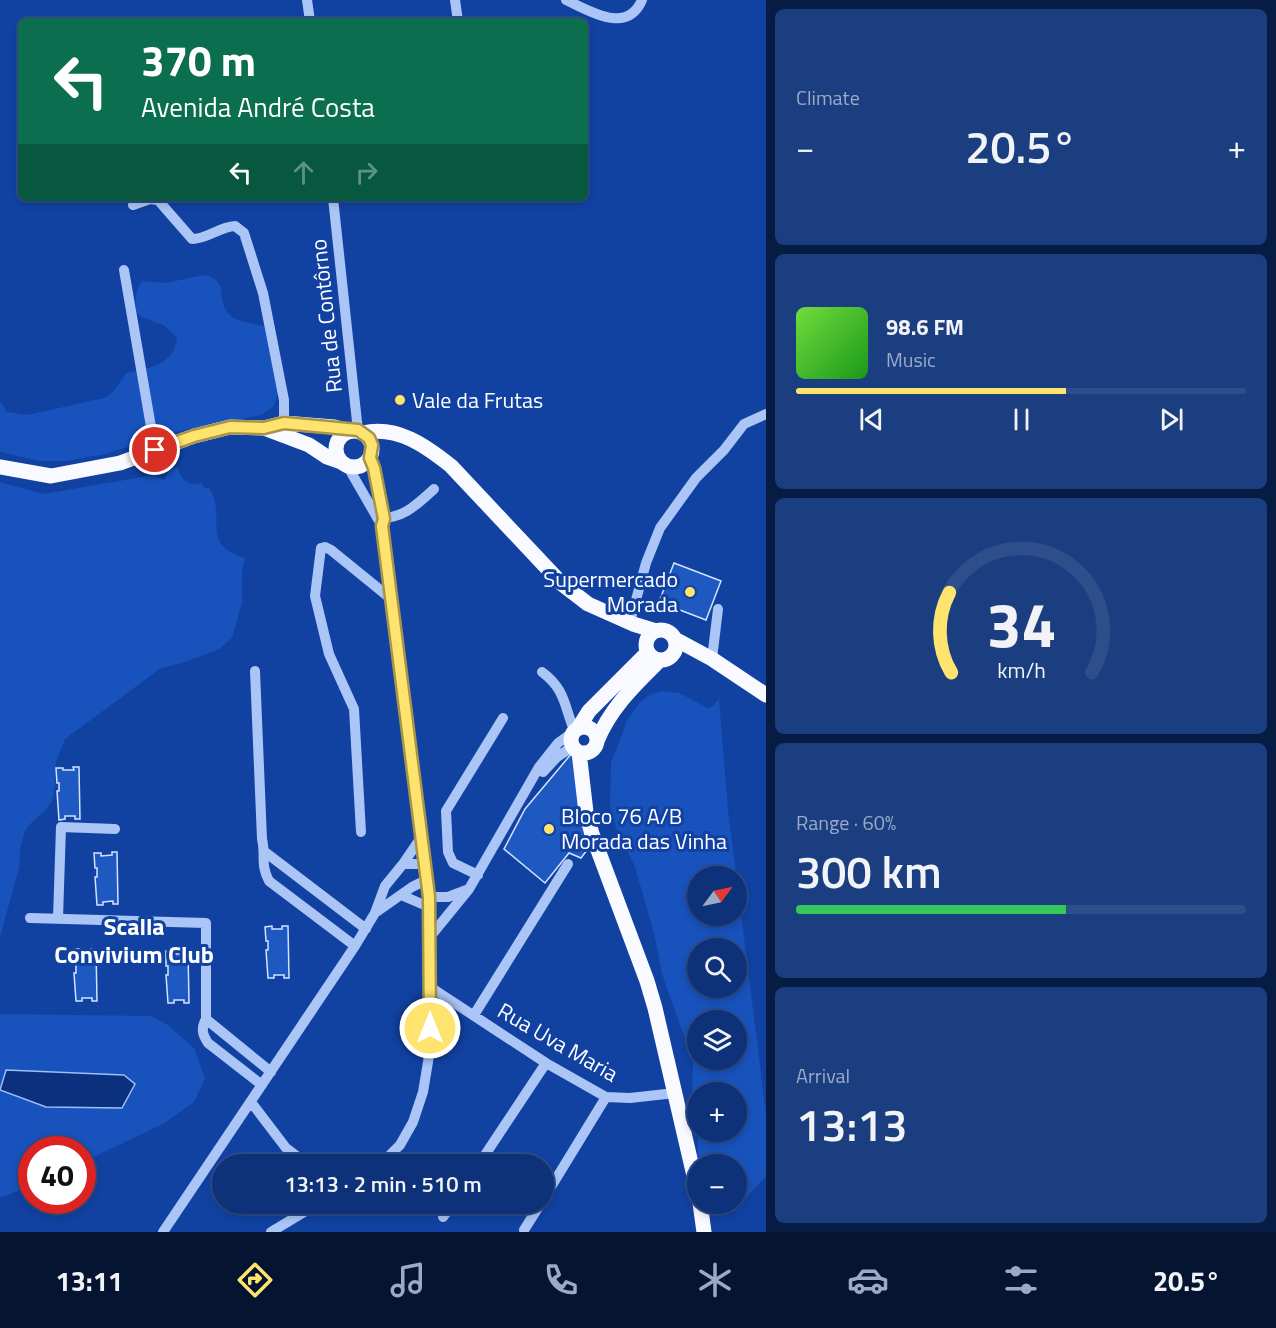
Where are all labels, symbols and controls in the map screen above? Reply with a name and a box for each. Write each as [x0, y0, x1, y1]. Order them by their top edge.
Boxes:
text: 370 m [141, 28, 256, 92]
icon: left [42, 42, 120, 120]
text: Climate [796, 82, 860, 113]
text: Avenida André Costa [141, 86, 375, 127]
text: 20.5° [965, 112, 1077, 180]
text: − [796, 122, 814, 172]
text: + [1228, 122, 1246, 172]
icon: left [224, 156, 257, 189]
icon: ahead [287, 156, 320, 189]
icon: right [350, 156, 383, 189]
street label: Rua de Contôrno [301, 238, 351, 394]
text: 98.6 FM [886, 310, 964, 344]
text: Music [886, 344, 936, 375]
place label: Vale da Frutas [412, 383, 543, 417]
marker: Vale da Frutas [393, 393, 407, 407]
icon: previous [855, 403, 888, 436]
icon: pause [1005, 403, 1038, 436]
icon: next [1155, 403, 1188, 436]
pin [129, 424, 180, 475]
icon: arrive [138, 433, 171, 466]
place label: Supermercado Morada [543, 562, 678, 621]
text: 34 [986, 576, 1056, 671]
marker: Supermercado Morada [683, 585, 697, 599]
text: km/h [997, 654, 1045, 686]
place label: Bloco 76 A/B Morada das Vinha [561, 799, 727, 858]
text: Range · 60% [796, 807, 896, 838]
marker: Bloco 76 A/B Morada das Vinha [542, 822, 556, 836]
text: 300 km [796, 837, 942, 905]
north arrow [687, 866, 747, 926]
map controls [687, 866, 747, 1214]
district label: Scalla Convivium Club [54, 908, 214, 972]
button: search [687, 938, 747, 998]
street label: Rua Uva Maria [491, 994, 625, 1090]
position arrow [398, 996, 462, 1060]
button: layers [687, 1010, 747, 1070]
text: Arrival [796, 1060, 850, 1091]
button: + [687, 1082, 747, 1142]
text: 13:13 [796, 1090, 908, 1158]
speed limit sign: 40 [18, 1136, 96, 1214]
button: − [687, 1154, 747, 1214]
text: 13:13 · 2 min · 510 m [284, 1167, 482, 1201]
icon: directions [234, 1259, 276, 1301]
icon: music [387, 1259, 429, 1301]
icon: phone [540, 1259, 582, 1301]
icon: climate [694, 1259, 736, 1301]
icon: car [847, 1259, 889, 1301]
icon: filters [1000, 1259, 1042, 1301]
text: 13:11 [56, 1260, 123, 1301]
text: 20.5° [1153, 1260, 1220, 1301]

